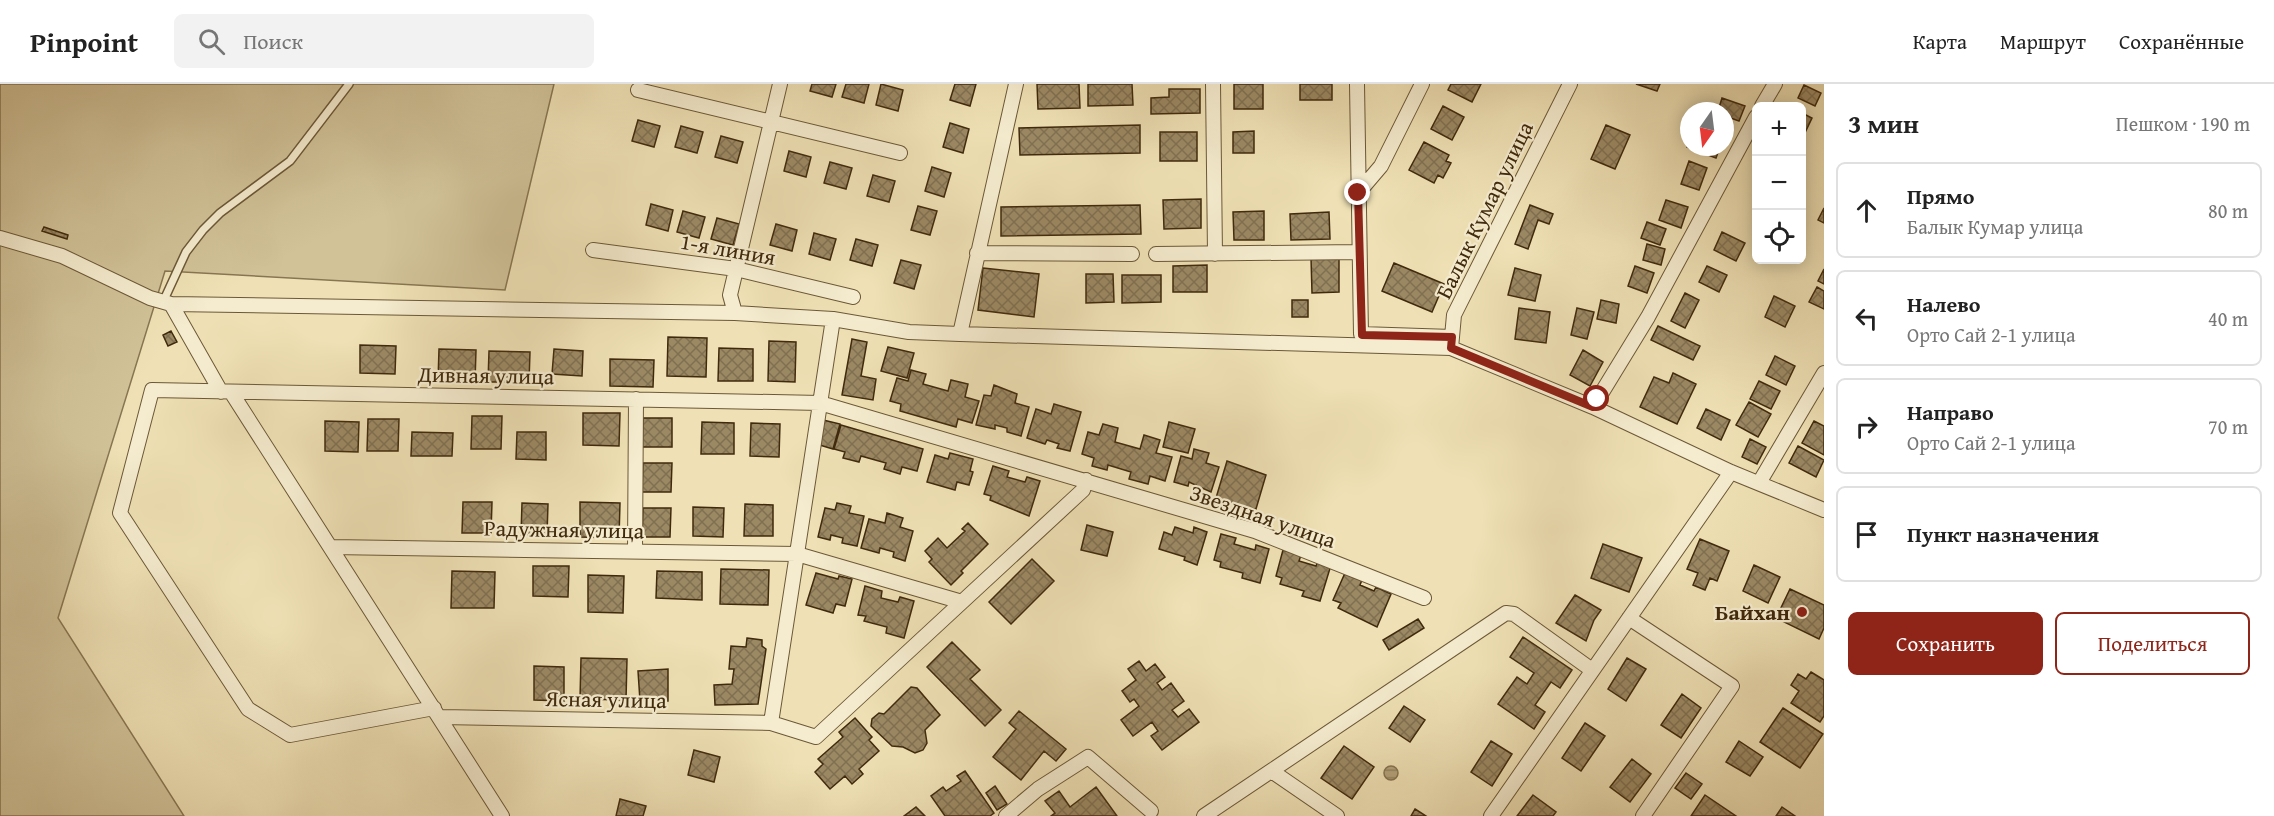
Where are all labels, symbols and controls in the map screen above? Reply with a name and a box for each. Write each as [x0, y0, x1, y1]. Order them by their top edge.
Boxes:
search box [174, 14, 594, 68]
text: Pinpoint [30, 21, 138, 62]
icon: search [195, 25, 228, 58]
text: Поиск [243, 25, 303, 57]
text: Карта [1913, 26, 1967, 57]
text: Маршрут [2000, 26, 2086, 57]
text: Сохранённые [2119, 26, 2244, 57]
north arrow [1680, 102, 1734, 156]
map controls [1752, 102, 1806, 264]
button: + [1752, 102, 1806, 156]
text: 3 мин [1848, 104, 1919, 143]
text: Пешком · 190 m [2116, 109, 2250, 138]
street label: Балык Кумар улица [1427, 115, 1541, 304]
button: − [1752, 156, 1806, 210]
route end [1344, 179, 1370, 205]
text: Прямо [1907, 180, 1974, 212]
icon: ahead [1850, 194, 1883, 227]
text: 80 m [2208, 196, 2248, 225]
button: locate [1752, 210, 1806, 264]
text: Балык Кумар улица [1907, 212, 2083, 241]
street label: 1-я линия [678, 225, 778, 273]
text: Налево [1907, 288, 1980, 320]
icon: left [1850, 302, 1883, 335]
text: 40 m [2208, 304, 2248, 333]
text: Орто Сай 2-1 улица [1907, 320, 2075, 349]
street label: Дивная улица [416, 358, 555, 392]
route start [1583, 385, 1609, 411]
text: Направо [1907, 396, 1994, 428]
icon: right [1850, 410, 1883, 443]
text: 70 m [2208, 412, 2248, 441]
text: Орто Сай 2-1 улица [1907, 428, 2075, 457]
street label: Звездная улица [1186, 476, 1341, 556]
street label: Радужная улица [484, 512, 645, 546]
icon: arrive [1850, 518, 1883, 551]
text: Пункт назначения [1907, 518, 2099, 550]
place label: Байхан [1715, 596, 1790, 628]
marker: Байхан [1795, 605, 1809, 619]
button: Сохранить [1848, 612, 2043, 675]
button: Поделиться [2055, 612, 2250, 675]
street label: Ясная улица [544, 682, 667, 716]

